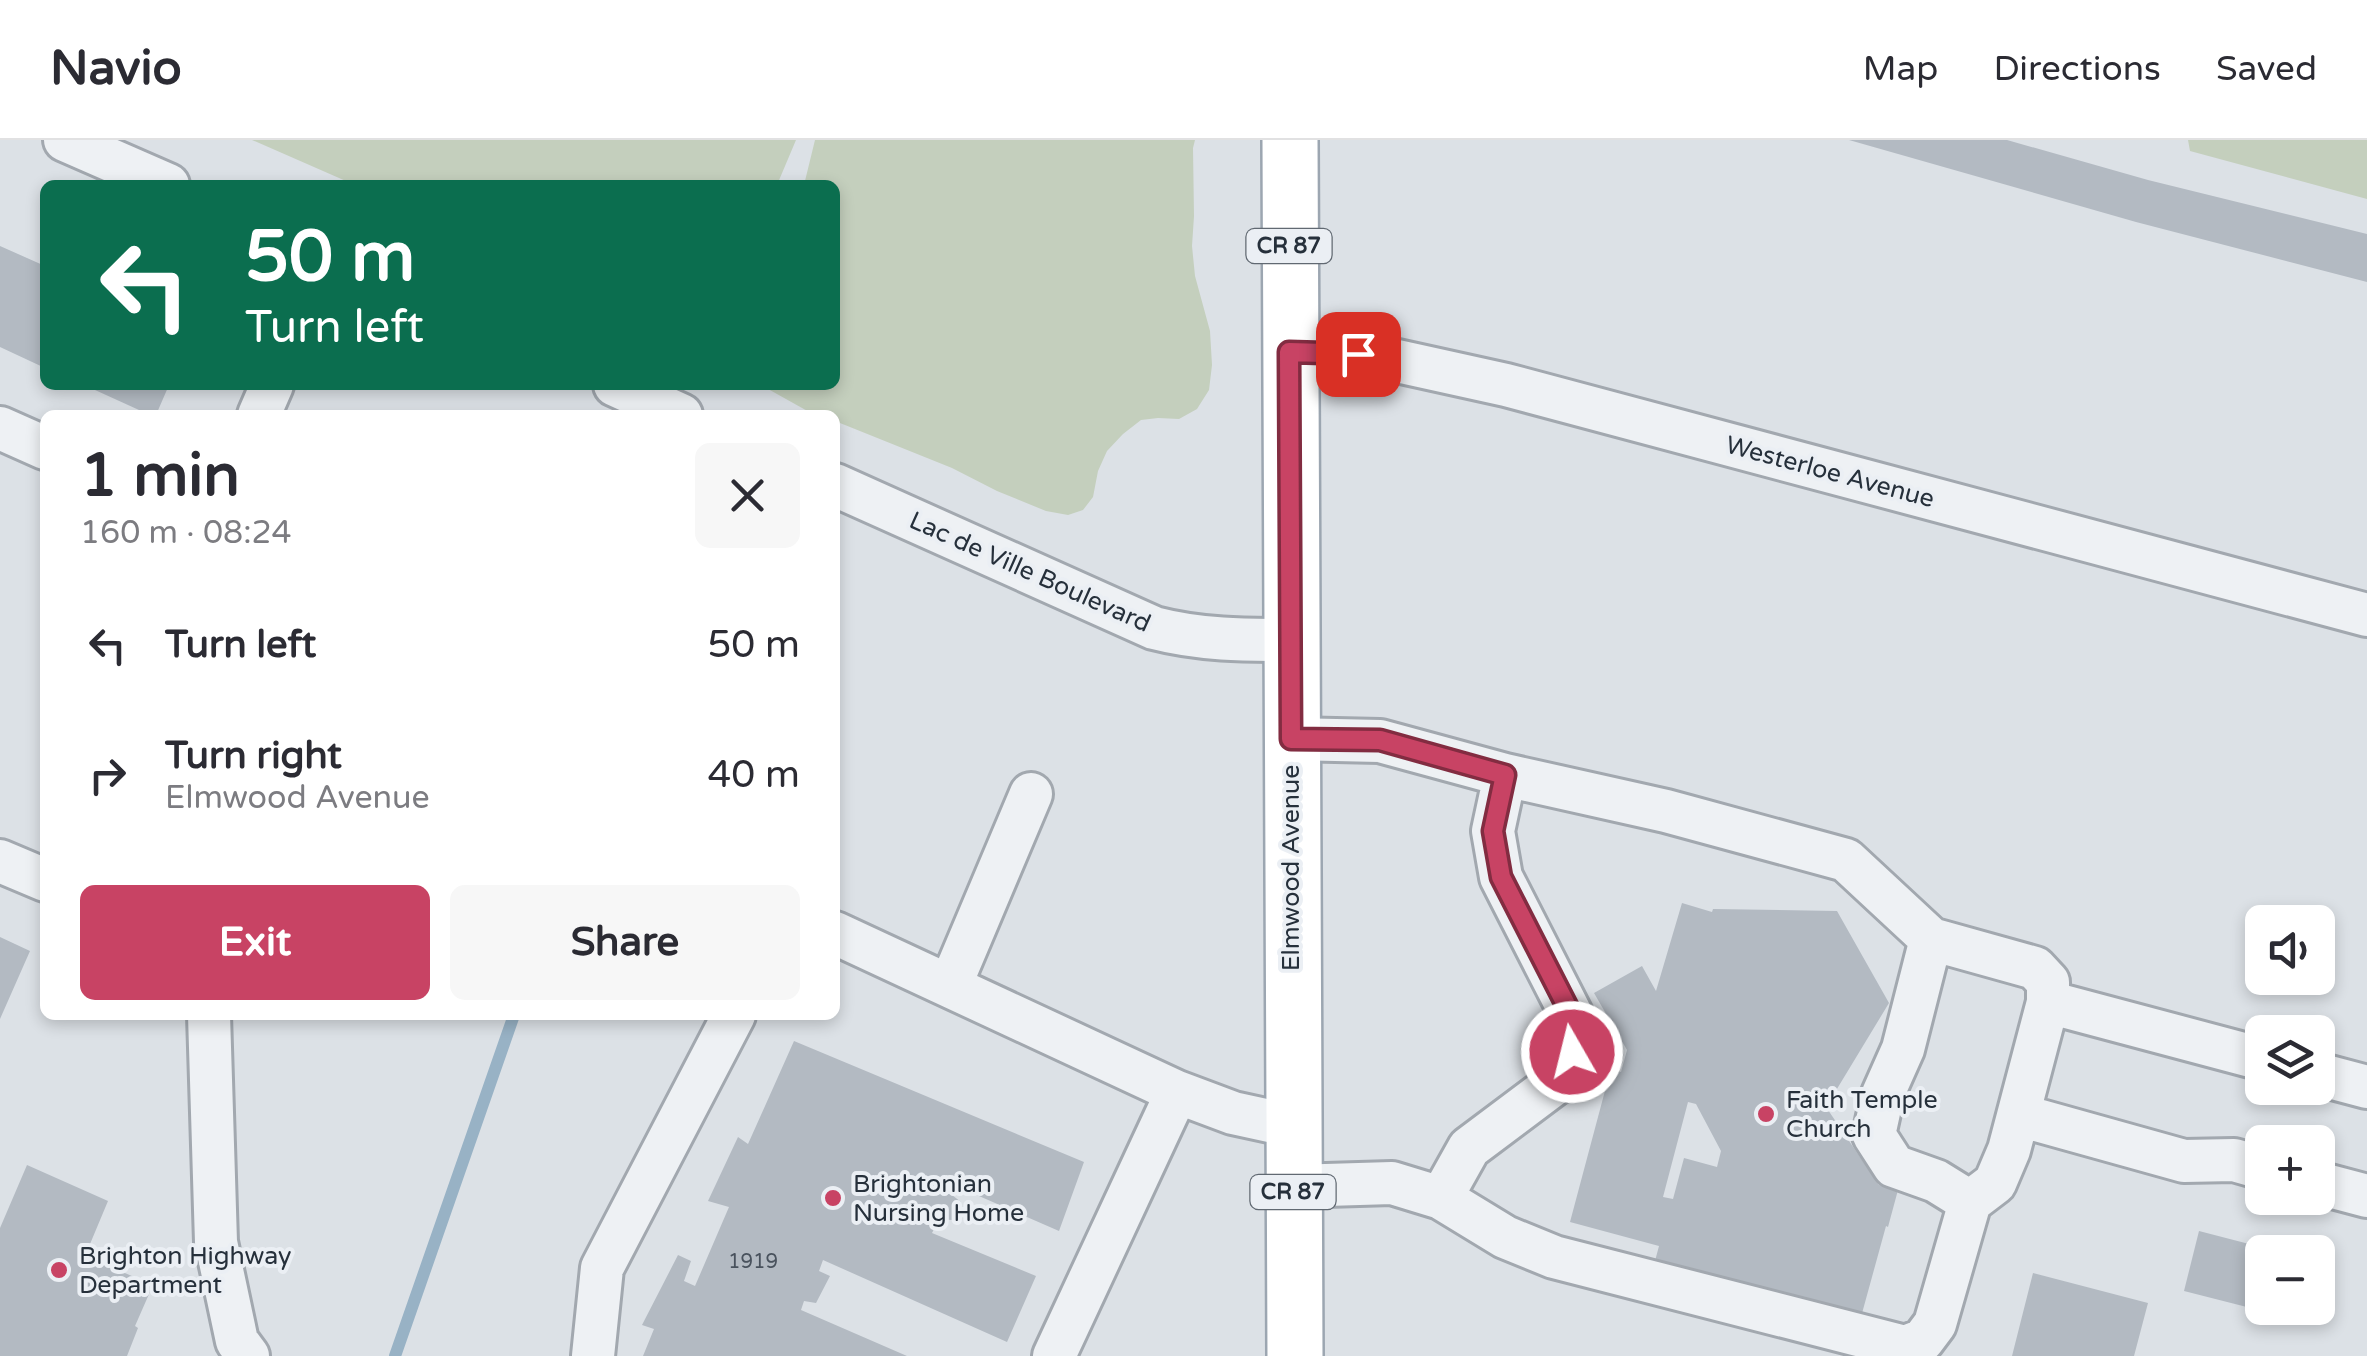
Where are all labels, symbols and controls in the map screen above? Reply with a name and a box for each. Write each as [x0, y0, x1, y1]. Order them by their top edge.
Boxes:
text: Navio [50, 40, 182, 98]
text: Map [1863, 48, 1938, 90]
text: Directions [1993, 48, 2161, 90]
text: Saved [2216, 48, 2317, 90]
text: 50 m [245, 216, 415, 300]
icon: left [80, 220, 210, 350]
road number: CR 87 [1246, 229, 1332, 263]
text: Turn left [245, 301, 424, 355]
pin [1316, 312, 1401, 397]
icon: arrive [1331, 327, 1386, 382]
street label: Westerloe Avenue [1722, 430, 1938, 514]
text: 1 min [80, 440, 240, 512]
button: close [695, 443, 800, 548]
street label: Lac de Ville Boulevard [905, 505, 1155, 639]
text: 160 m · 08:24 [80, 514, 292, 552]
icon: left [80, 618, 135, 673]
text: Turn left [165, 622, 316, 668]
text: 50 m [708, 622, 800, 668]
text: Turn right [165, 733, 342, 779]
icon: right [80, 748, 135, 803]
text: 40 m [708, 752, 800, 798]
street label: Elmwood Avenue [1276, 765, 1306, 971]
text: Elmwood Avenue [165, 779, 430, 817]
button: Exit [80, 885, 430, 1000]
button: Share [450, 885, 800, 1000]
map controls [2245, 905, 2335, 1325]
button: sound [2245, 905, 2335, 995]
position arrow [1520, 1000, 1624, 1104]
button: layers [2245, 1015, 2335, 1105]
place label: Faith Temple Church [1786, 1085, 1938, 1144]
marker: Faith Temple Church [1755, 1103, 1777, 1125]
button: + [2245, 1125, 2335, 1215]
place label: Brightonian Nursing Home [853, 1169, 1024, 1228]
road number: CR 87 [1250, 1175, 1336, 1209]
marker: Brightonian Nursing Home [822, 1187, 844, 1209]
button: − [2245, 1235, 2335, 1325]
place label: Brighton Highway Department [79, 1241, 291, 1300]
house number: 1919 [728, 1250, 778, 1274]
marker: Brighton Highway Department [48, 1259, 70, 1281]

